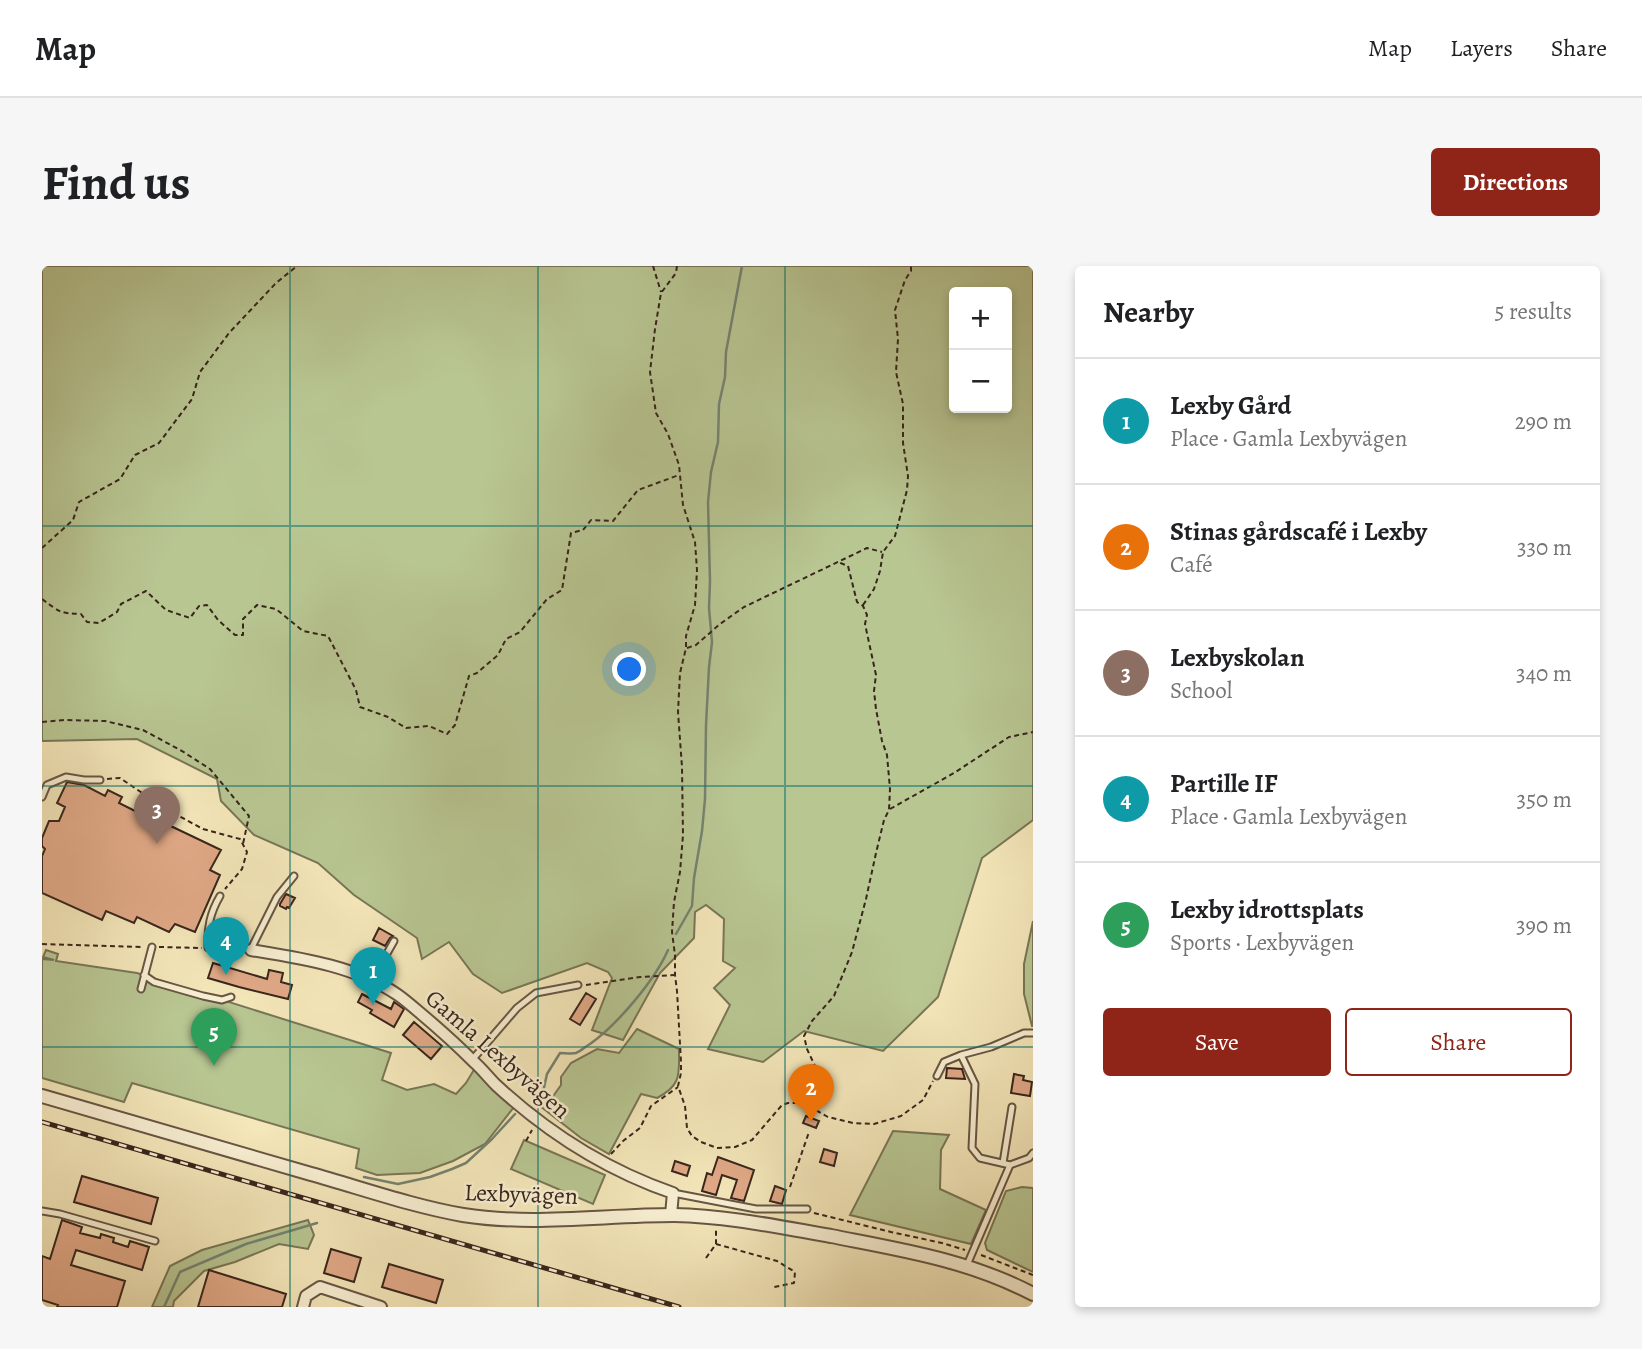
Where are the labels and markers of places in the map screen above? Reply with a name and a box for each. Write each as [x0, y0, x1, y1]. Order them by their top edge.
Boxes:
pin: 3 [134, 786, 180, 844]
pin: 4 [203, 917, 249, 975]
pin: 1 [350, 947, 396, 1005]
pin: 5 [191, 1008, 237, 1066]
pin: 2 [788, 1064, 834, 1122]

